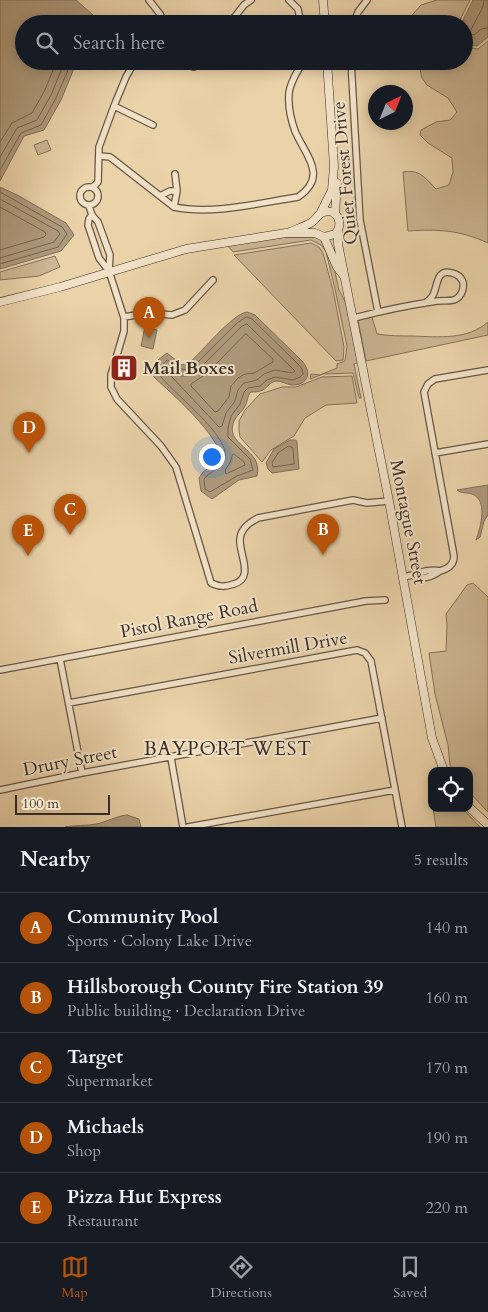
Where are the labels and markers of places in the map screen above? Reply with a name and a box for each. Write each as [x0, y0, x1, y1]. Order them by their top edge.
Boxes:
pin: A [133, 297, 165, 338]
building icon: Mail Boxes [109, 353, 139, 383]
place label: Mail Boxes [143, 356, 234, 381]
pin: D [13, 412, 45, 453]
pin: C [54, 494, 86, 535]
pin: B [307, 514, 339, 555]
pin: E [12, 515, 44, 556]

